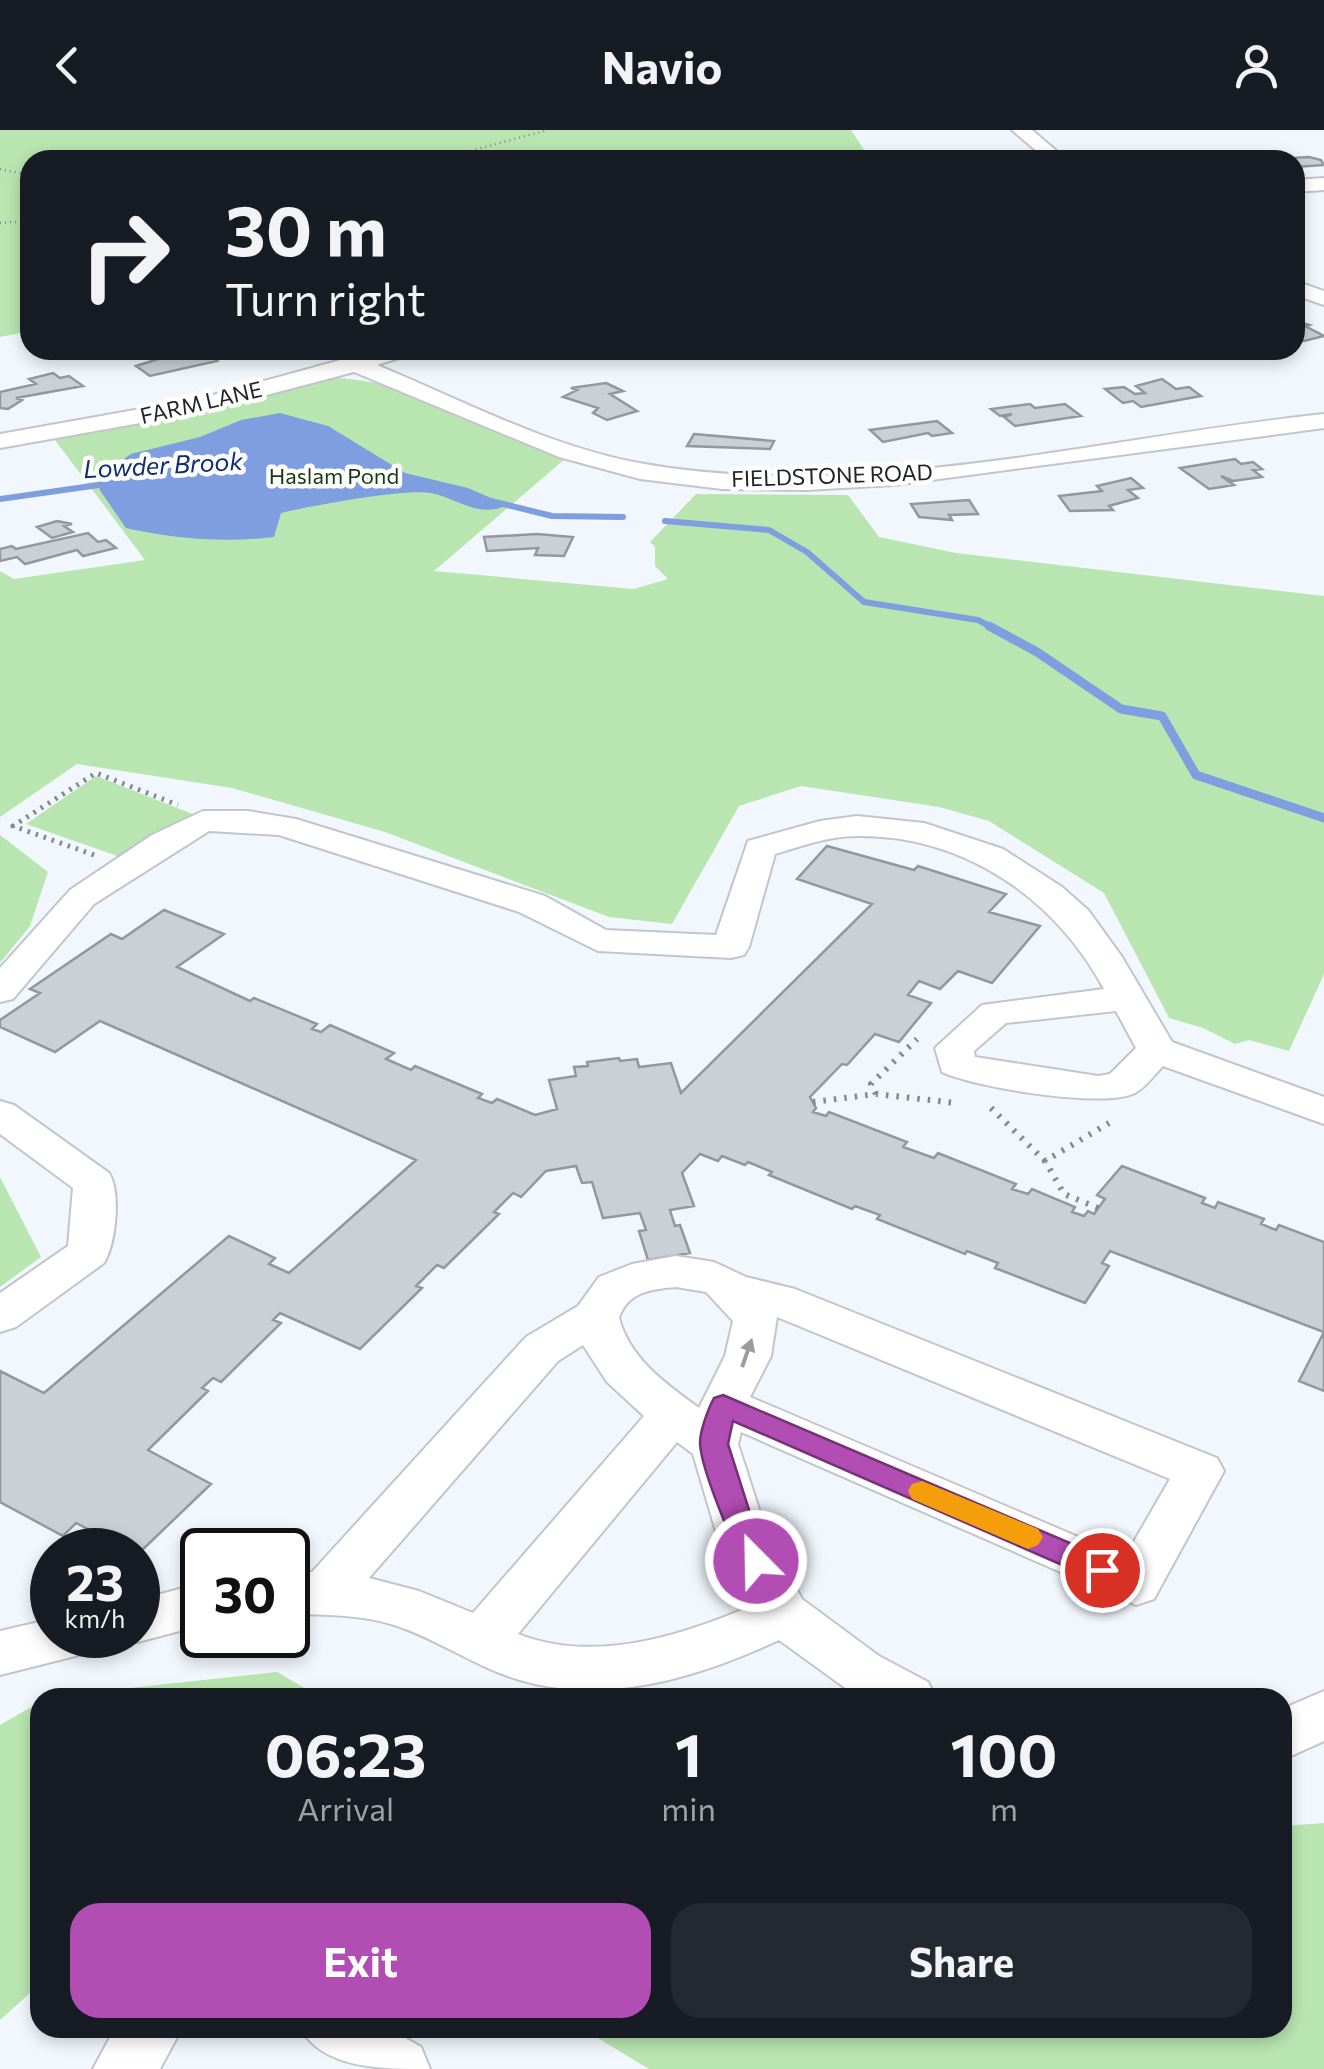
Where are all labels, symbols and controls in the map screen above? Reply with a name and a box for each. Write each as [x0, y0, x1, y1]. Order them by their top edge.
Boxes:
icon: back [40, 38, 95, 93]
text: Navio [602, 38, 722, 93]
icon: person [1229, 38, 1284, 93]
text: 30 m [225, 185, 387, 270]
icon: right [60, 190, 190, 320]
text: Turn right [225, 270, 426, 325]
street label: FARM LANE [137, 375, 265, 429]
water label: Lowder Brook [82, 445, 244, 483]
street label: FIELDSTONE ROAD [731, 458, 933, 492]
park label: Haslam Pond [269, 462, 399, 489]
one-way arrow [740, 1337, 755, 1367]
position arrow [704, 1509, 808, 1613]
speed limit sign: 30 [180, 1528, 310, 1658]
pin [1060, 1528, 1145, 1613]
icon: arrive [1075, 1543, 1130, 1598]
text: 23 [66, 1550, 124, 1611]
text: km/h [65, 1603, 125, 1633]
text: 06:23 [265, 1716, 427, 1789]
text: 1 [675, 1716, 702, 1789]
text: 100 [950, 1716, 1057, 1789]
text: Arrival [297, 1788, 394, 1828]
text: min [661, 1788, 716, 1828]
text: m [990, 1788, 1018, 1828]
button: Exit [70, 1903, 651, 2018]
button: Share [671, 1903, 1252, 2018]

